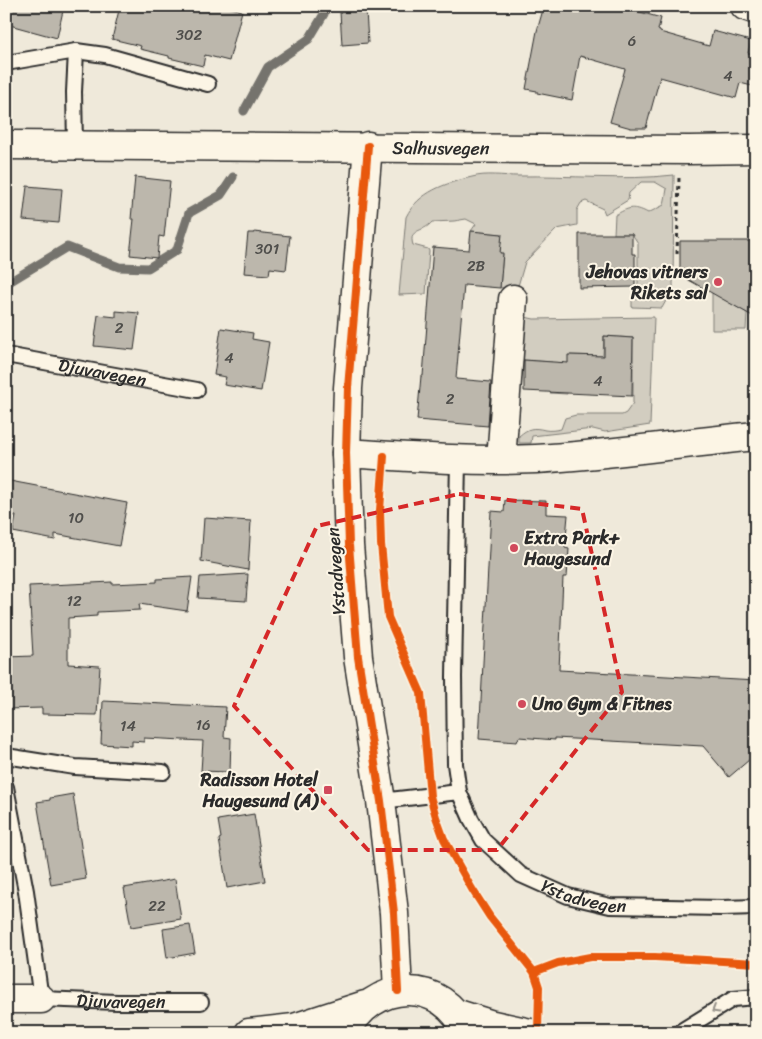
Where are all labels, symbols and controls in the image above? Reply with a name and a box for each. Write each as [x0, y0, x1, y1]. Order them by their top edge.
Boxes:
house number: 302 [176, 22, 203, 48]
house number: 6 [628, 28, 636, 54]
house number: 4 [723, 63, 733, 89]
street label: Salhusvegen [392, 132, 490, 165]
house number: 301 [255, 236, 279, 262]
house number: 2B [467, 253, 486, 279]
place label: Jehovas vitners Rikets sal [585, 256, 709, 309]
marker: Jehovas vitners Rikets sal [712, 276, 724, 288]
house number: 2 [115, 315, 124, 341]
house number: 4 [224, 345, 234, 371]
street label: Djuvavegen [56, 349, 149, 396]
house number: 4 [593, 368, 603, 394]
house number: 2 [446, 386, 455, 412]
house number: 10 [68, 505, 84, 531]
place label: Extra Park+ Haugesund [523, 522, 620, 575]
street label: Ystadvegen [317, 526, 355, 616]
marker: Extra Park+ Haugesund [508, 542, 520, 554]
house number: 12 [66, 588, 82, 614]
place label: Uno Gym & Fitnes [532, 688, 672, 720]
marker: Uno Gym & Fitnes [516, 698, 528, 710]
house number: 16 [196, 712, 210, 738]
house number: 14 [120, 713, 136, 739]
place label: Radisson Hotel Haugesund (A) [199, 764, 320, 817]
marker: Radisson Hotel Haugesund (A) [322, 784, 334, 796]
street label: Ystadvegen [536, 870, 627, 922]
house number: 22 [148, 893, 166, 919]
street label: Djuvavegen [76, 984, 166, 1018]
one-way arrow [711, 1003, 720, 1013]

